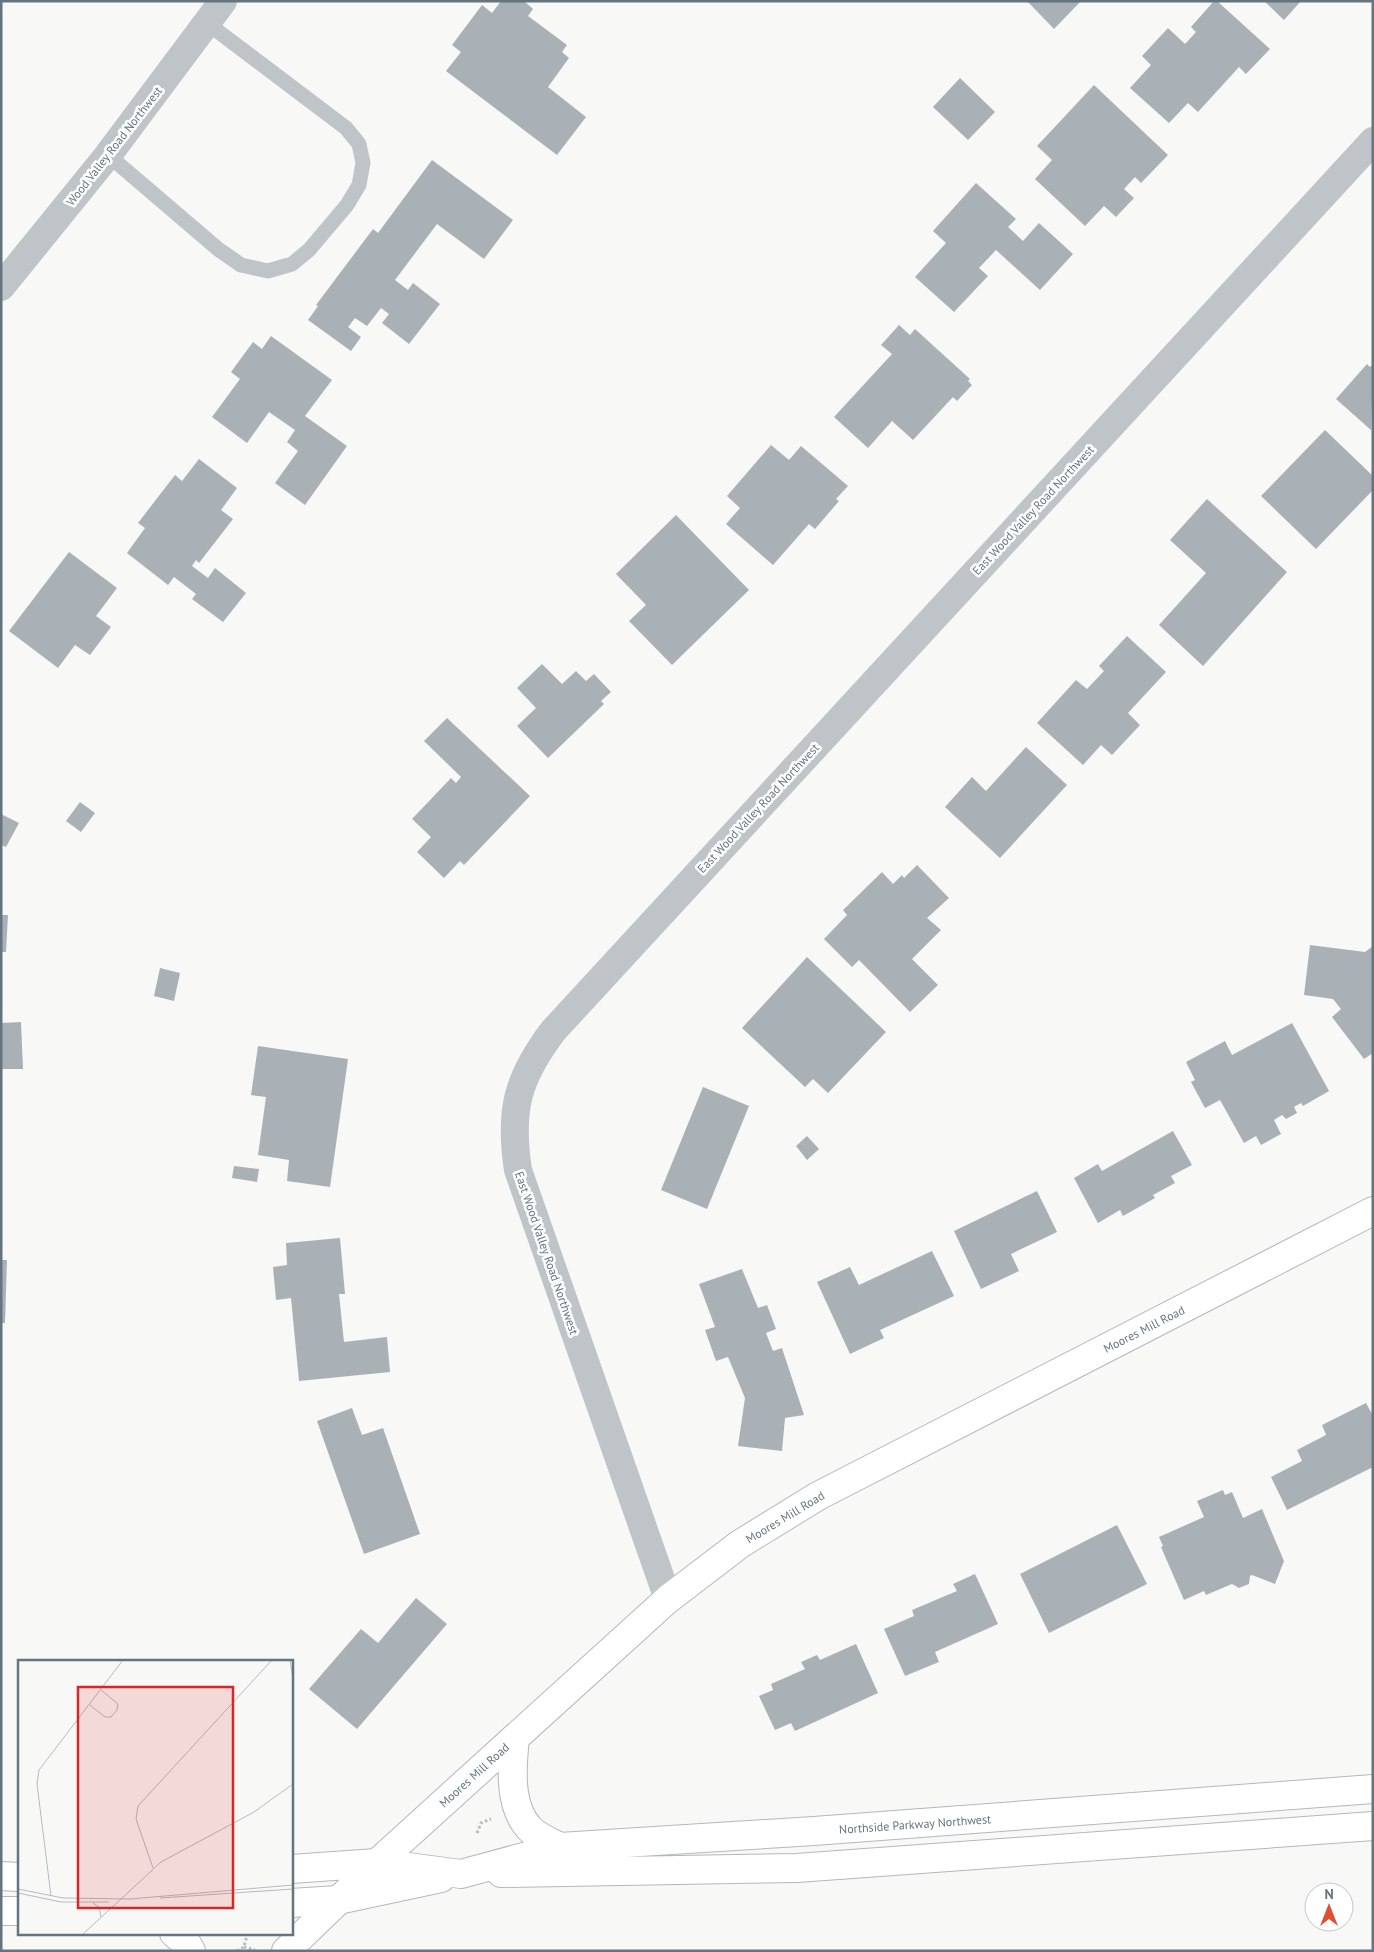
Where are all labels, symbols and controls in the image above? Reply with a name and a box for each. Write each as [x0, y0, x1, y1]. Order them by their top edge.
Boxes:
street label: Wood Valley Road Northwest [63, 83, 165, 209]
street label: East Wood Valley Road Northwest [969, 442, 1097, 578]
street label: East Wood Valley Road Northwest [694, 740, 822, 876]
street label: East Wood Valley Road Northwest [512, 1169, 582, 1337]
street label: Moores Mill Road [1101, 1302, 1187, 1356]
street label: Moores Mill Road [743, 1488, 827, 1546]
inset map [18, 1660, 292, 1934]
street label: Moores Mill Road [436, 1740, 512, 1810]
street label: Northside Parkway Northwest [839, 1811, 991, 1837]
north arrow [1304, 1882, 1354, 1932]
text: N [1324, 1885, 1334, 1903]

